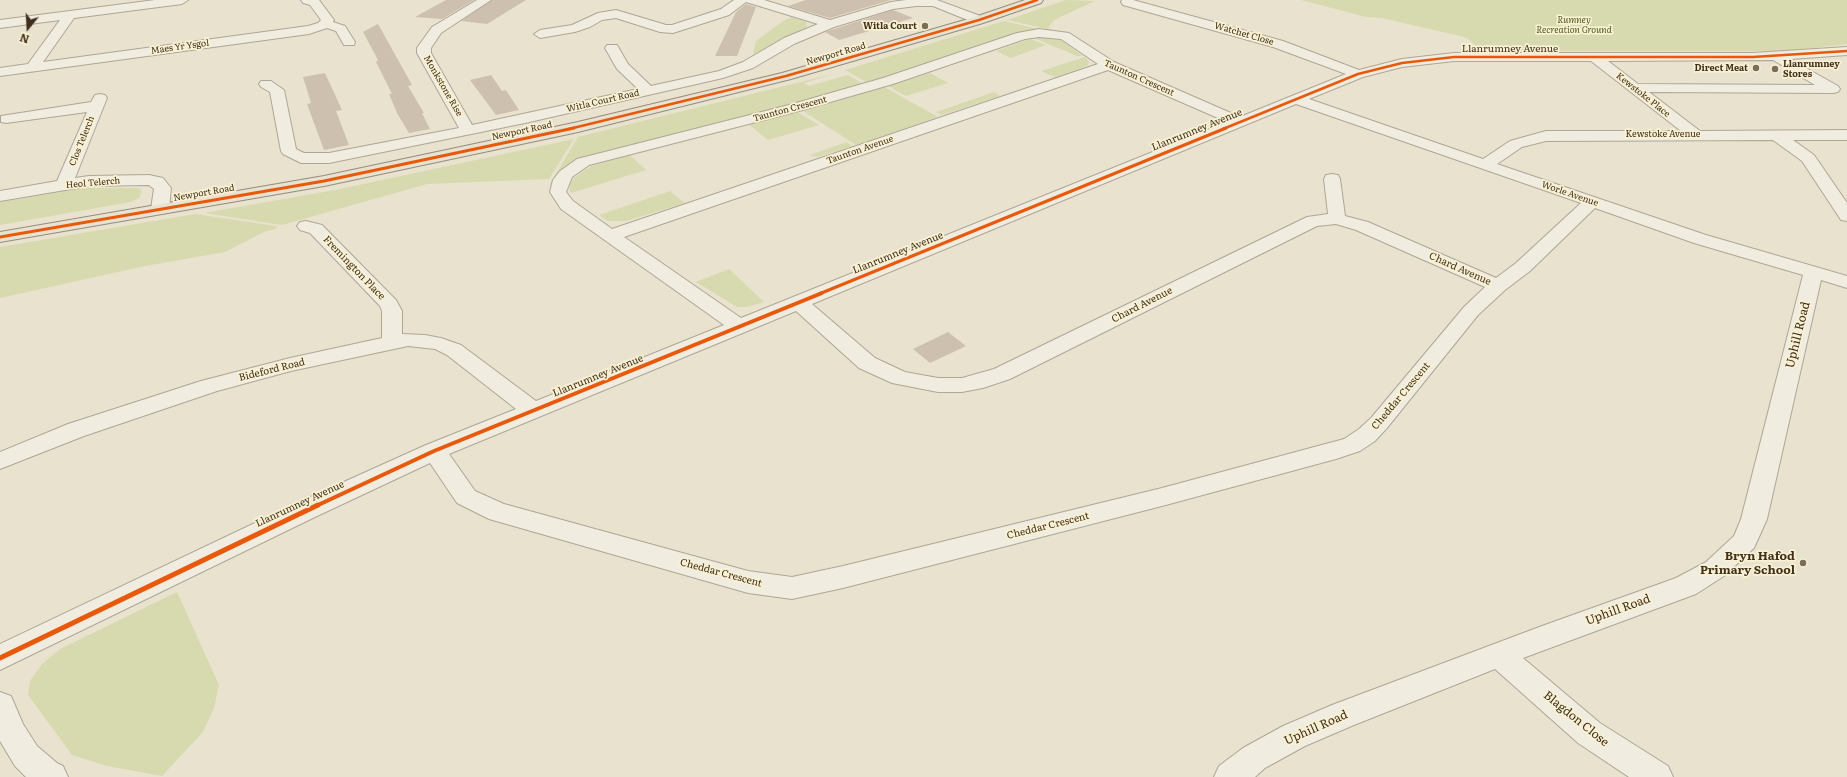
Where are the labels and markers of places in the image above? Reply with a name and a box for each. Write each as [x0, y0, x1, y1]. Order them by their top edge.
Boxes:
place label: Witla Court [863, 21, 917, 31]
marker: Witla Court [920, 21, 930, 31]
place label: Llanrumney Stores [1783, 59, 1840, 80]
place label: Direct Meat [1694, 63, 1748, 73]
marker: Direct Meat [1751, 63, 1761, 73]
marker: Llanrumney Stores [1770, 64, 1780, 74]
place label: Bryn Hafod Primary School [1700, 549, 1795, 577]
marker: Bryn Hafod Primary School [1798, 558, 1808, 568]

